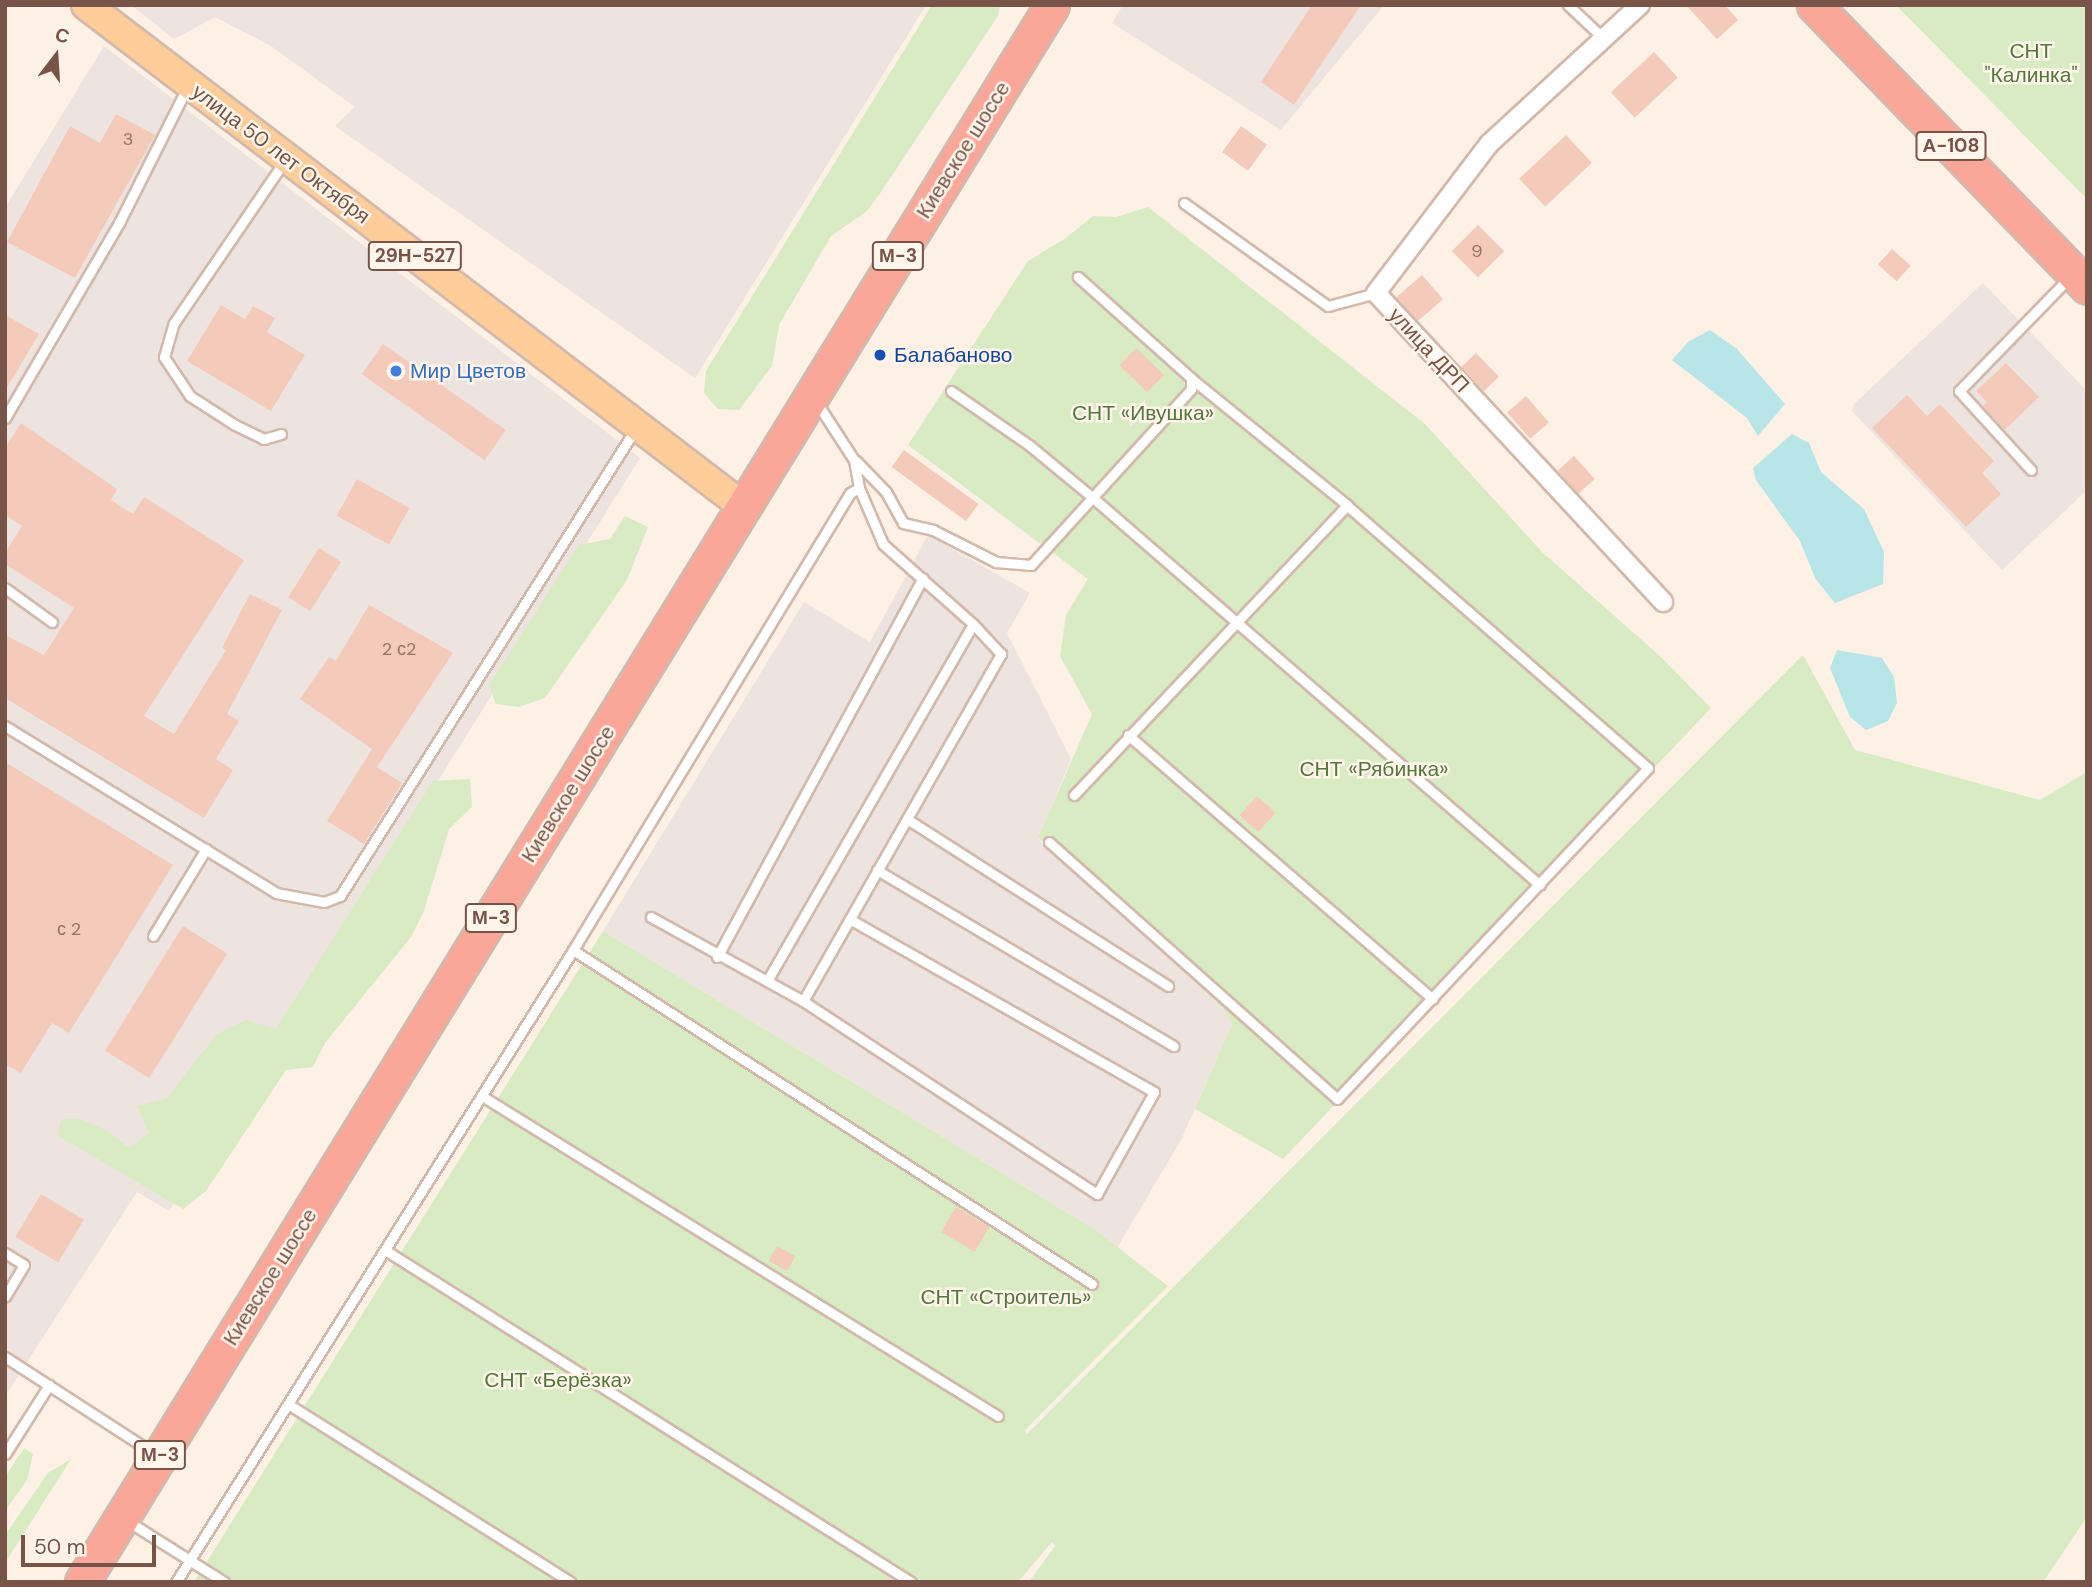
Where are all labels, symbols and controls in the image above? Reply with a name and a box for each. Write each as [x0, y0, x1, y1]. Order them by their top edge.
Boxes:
north arrow [21, 21, 91, 91]
text: С [52, 21, 73, 49]
park label: СНТ "Калинка" [1984, 38, 2078, 88]
street label: Киевское шоссе [911, 77, 1015, 223]
street label: улица 50 лет Октября [187, 79, 375, 229]
house number: 3 [123, 128, 133, 150]
road number: А-108 [1914, 130, 1988, 162]
road number: 29Н-527 [368, 240, 462, 272]
road number: М-3 [872, 240, 924, 272]
house number: 9 [1471, 240, 1483, 262]
street label: улица ДРП [1383, 302, 1475, 398]
place label: Балабаново [894, 342, 1012, 368]
marker: Балабаново [872, 347, 888, 363]
place label: Мир Цветов [410, 358, 526, 384]
marker: Мир Цветов [388, 363, 404, 379]
park label: СНТ «Ивушка» [1072, 400, 1214, 426]
house number: 2 с2 [382, 638, 416, 660]
street label: Киевское шоссе [516, 721, 620, 867]
park label: СНТ «Рябинка» [1299, 756, 1449, 782]
road number: М-3 [465, 902, 517, 934]
house number: с 2 [57, 918, 81, 940]
street label: Киевское шоссе [218, 1204, 322, 1350]
park label: СНТ «Строитель» [920, 1284, 1092, 1310]
park label: СНТ «Берёзка» [484, 1367, 632, 1393]
road number: М-3 [134, 1440, 186, 1470]
scale bar [24, 1520, 159, 1564]
text: 50 m [34, 1533, 85, 1561]

